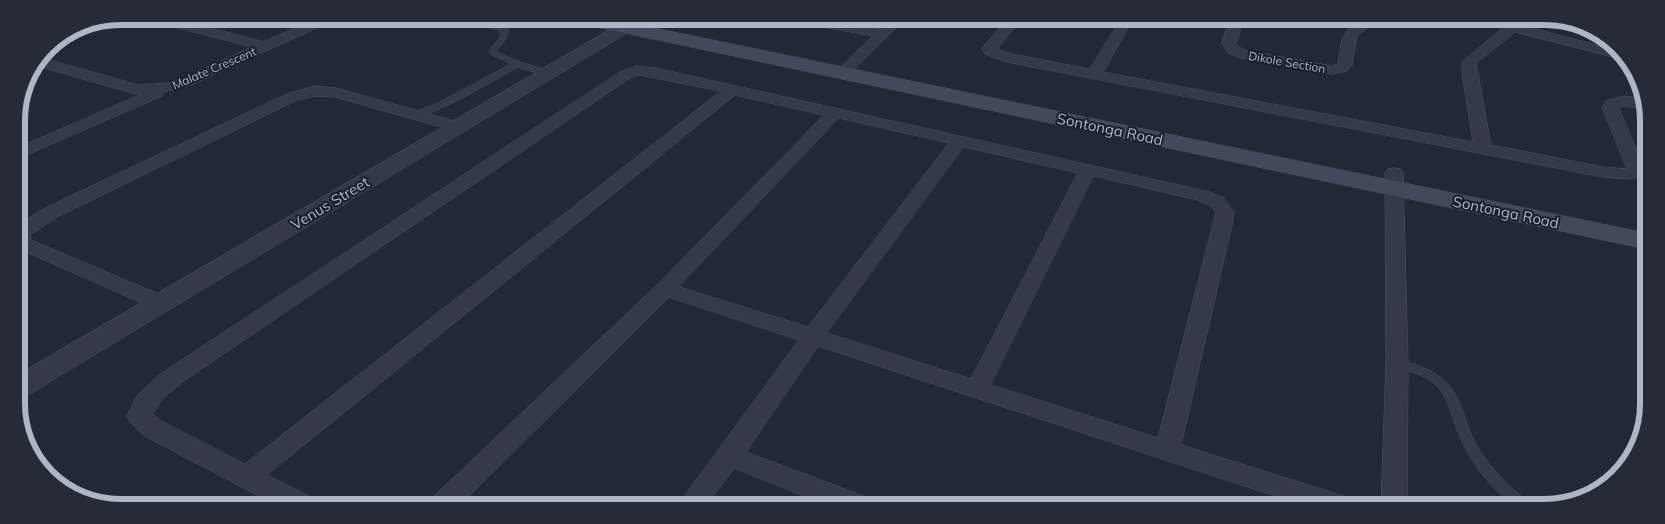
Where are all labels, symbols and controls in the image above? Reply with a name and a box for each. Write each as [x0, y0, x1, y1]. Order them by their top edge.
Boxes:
street label: Malate Crescent [170, 44, 258, 92]
street label: Dikole Section [1247, 48, 1327, 76]
street label: Sontonga Road [1055, 108, 1165, 150]
street label: Venus Street [287, 172, 373, 234]
street label: Sontonga Road [1451, 191, 1561, 233]

